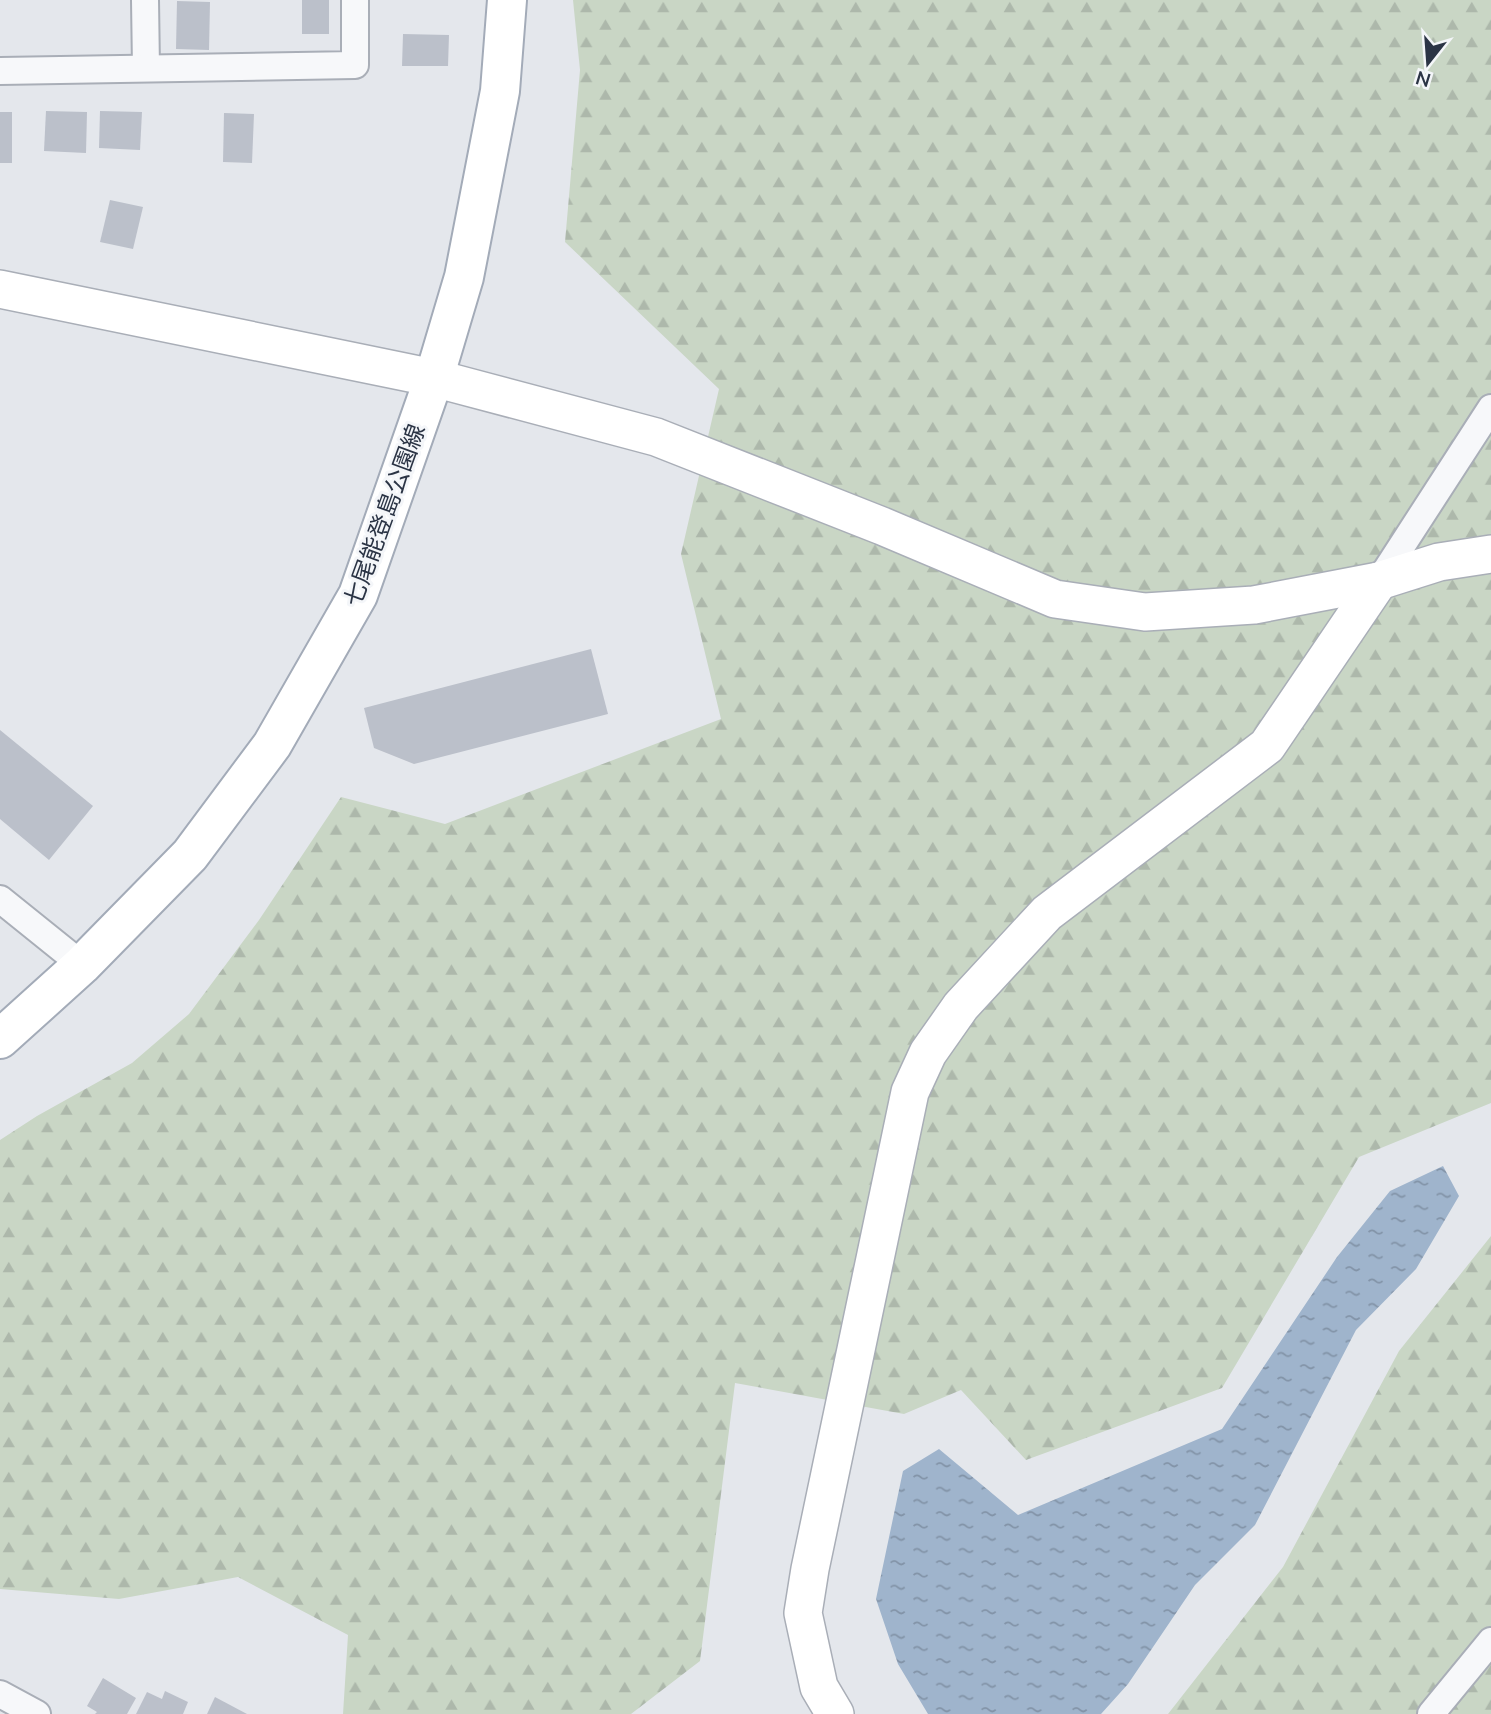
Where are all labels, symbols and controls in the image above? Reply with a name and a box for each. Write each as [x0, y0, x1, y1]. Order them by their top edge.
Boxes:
north arrow [1393, 28, 1463, 98]
text: N [1413, 66, 1433, 93]
street label: 七尾能登島公園線 [337, 420, 431, 610]

